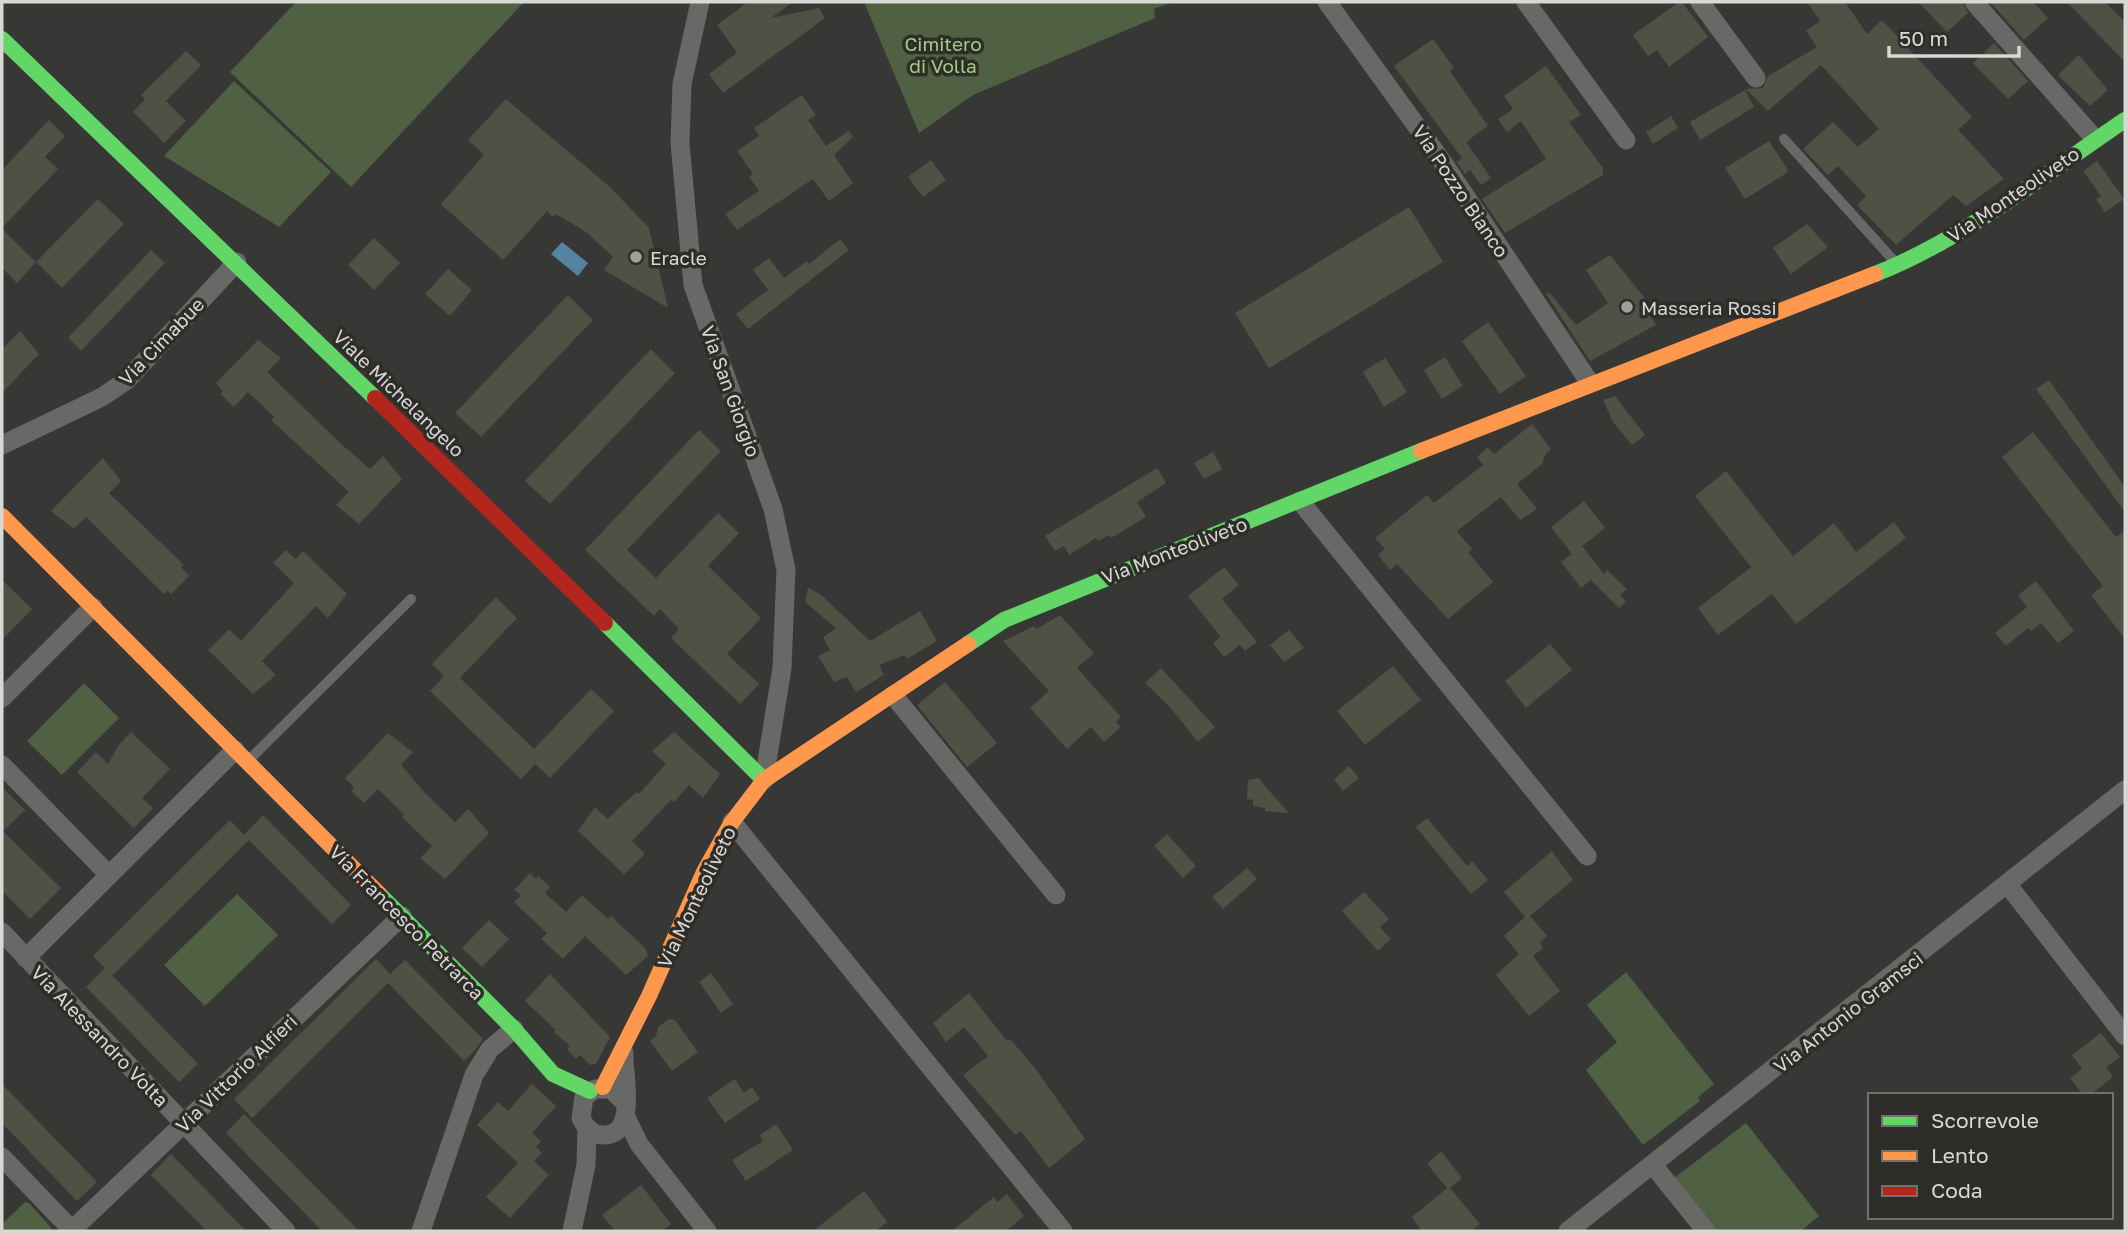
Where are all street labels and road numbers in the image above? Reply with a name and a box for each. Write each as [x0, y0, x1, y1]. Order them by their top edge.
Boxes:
street label: Via Pozzo Bianco [1408, 120, 1514, 262]
street label: Via Monteoliveto [1943, 141, 2083, 247]
street label: Via Cimabue [113, 292, 209, 390]
street label: Via San Giorgio [697, 322, 765, 460]
street label: Viale Michelangelo [329, 325, 469, 461]
street label: Via Monteoliveto [1098, 512, 1250, 588]
street label: Via Monteoliveto [652, 823, 740, 971]
street label: Via Francesco Petrarca [325, 840, 489, 1004]
street label: Via Antonio Gramsci [1769, 947, 1927, 1077]
street label: Via Alessandro Volta [27, 961, 173, 1111]
street label: Via Vittorio Alfieri [171, 1009, 301, 1137]

